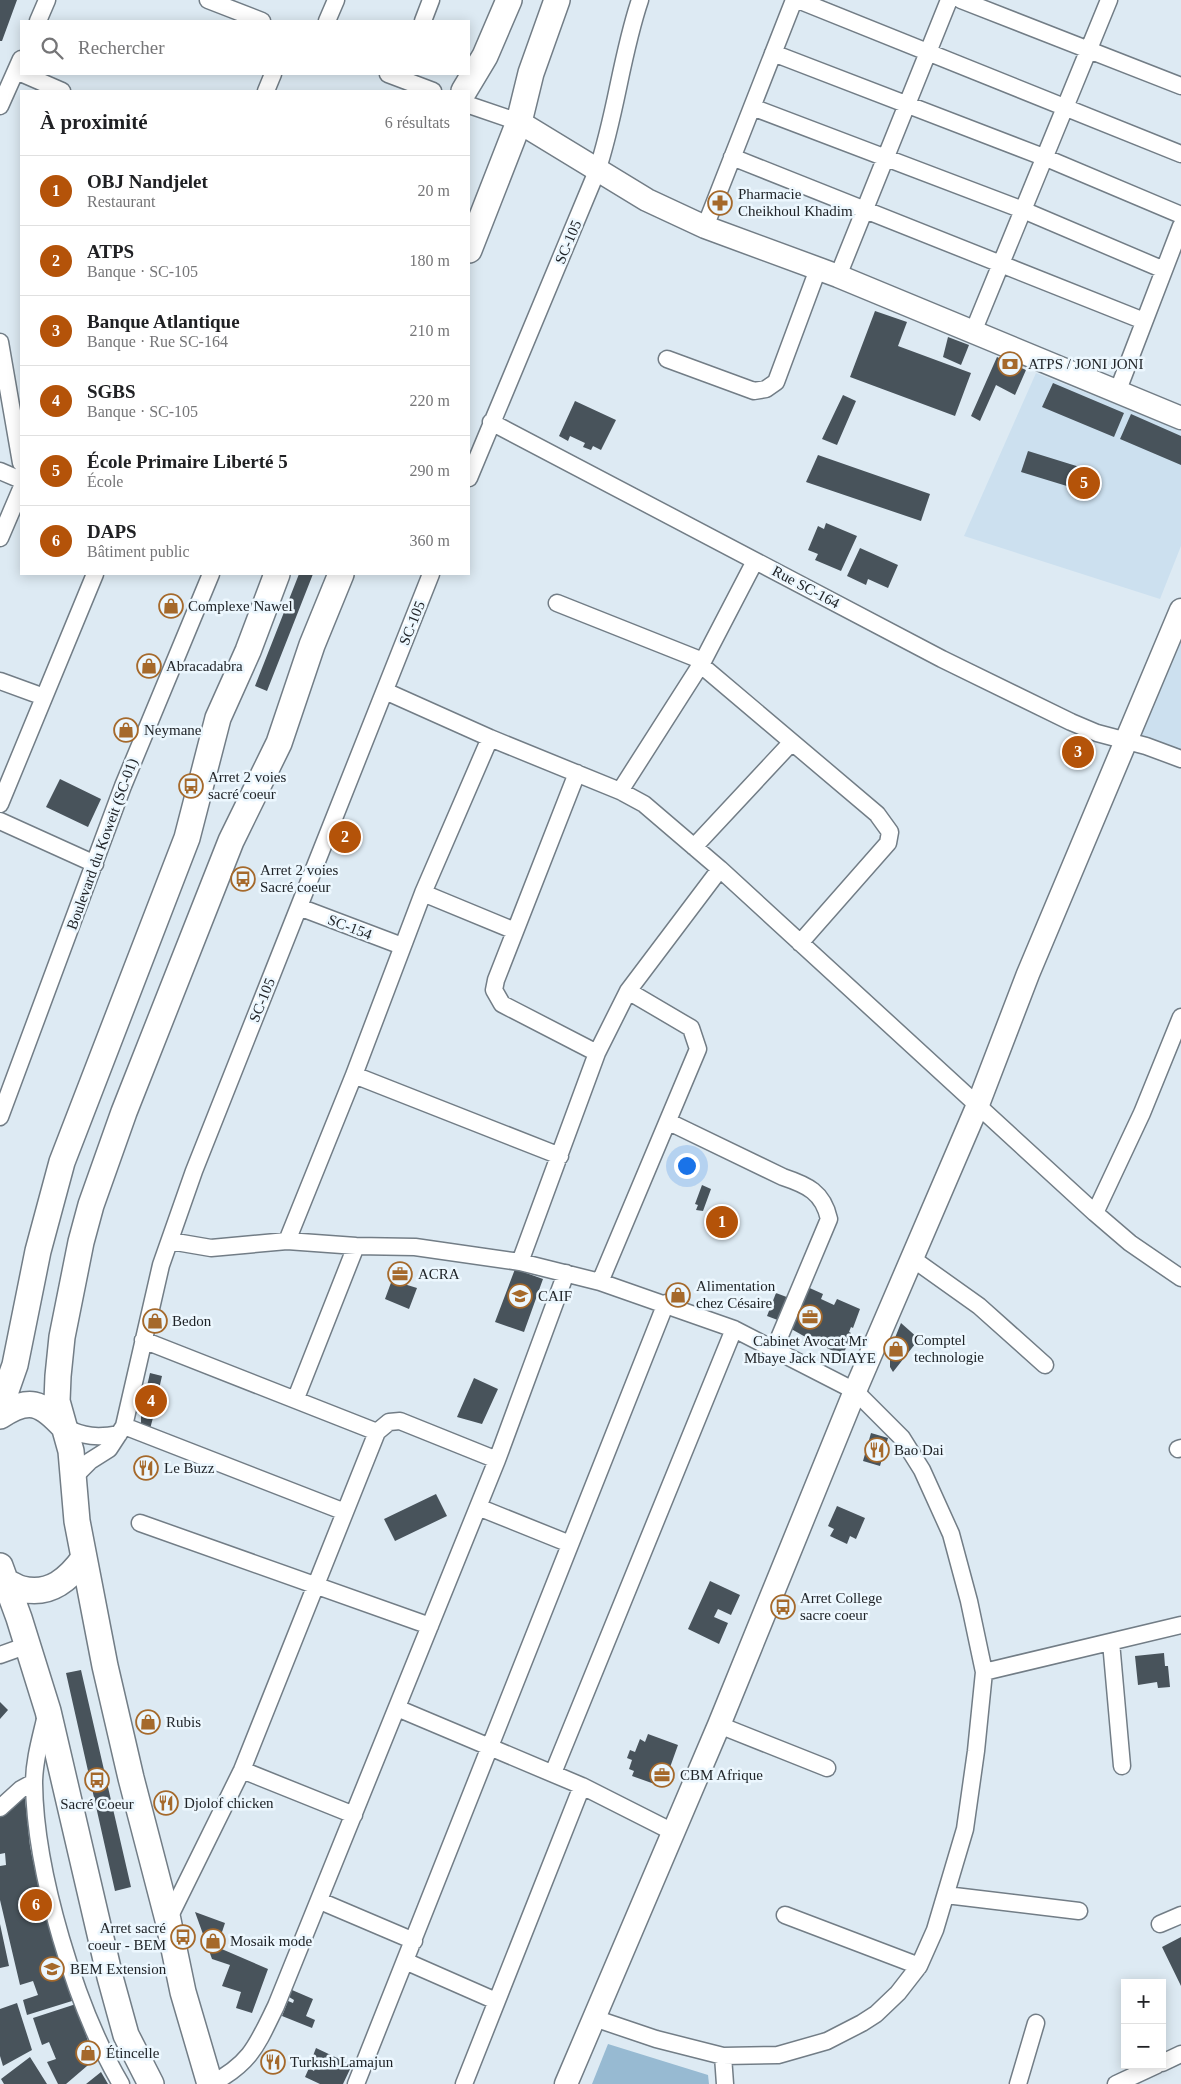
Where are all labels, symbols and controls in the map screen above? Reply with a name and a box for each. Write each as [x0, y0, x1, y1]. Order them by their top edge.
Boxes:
search box [20, 20, 470, 75]
icon: search [38, 34, 66, 62]
text: Rechercher [78, 37, 165, 58]
text: À proximité [40, 110, 148, 134]
text: 6 résultats [385, 114, 450, 131]
text: OBJ Nandjelet [87, 171, 208, 192]
text: 1 [52, 182, 60, 199]
text: 20 m [418, 182, 450, 199]
place label: Pharmacie Cheikhoul Khadim [738, 186, 853, 219]
pharmacy icon: Pharmacie Cheikhoul Khadim [707, 190, 733, 216]
text: Restaurant [87, 193, 155, 210]
street label: SC-105 [552, 218, 584, 266]
text: ATPS [87, 241, 134, 262]
text: 2 [52, 252, 60, 269]
text: 180 m [410, 252, 450, 269]
text: Banque · SC-105 [87, 263, 198, 280]
text: Banque Atlantique [87, 311, 240, 332]
text: 3 [52, 322, 60, 339]
text: 210 m [410, 322, 450, 339]
text: Banque · Rue SC-164 [87, 333, 228, 350]
bank icon: ATPS / JONI JONI [997, 351, 1023, 377]
place label: ATPS / JONI JONI [1028, 356, 1143, 372]
text: SGBS [87, 381, 136, 402]
text: 4 [52, 392, 60, 409]
text: 220 m [410, 392, 450, 409]
text: Banque · SC-105 [87, 403, 198, 420]
text: École Primaire Liberté 5 [87, 451, 288, 472]
text: 5 [52, 462, 60, 479]
text: 290 m [410, 462, 450, 479]
pin: 5 [1068, 464, 1100, 502]
text: École [87, 473, 123, 490]
text: DAPS [87, 521, 137, 542]
text: 6 [52, 532, 60, 549]
text: 360 m [410, 532, 450, 549]
text: Bâtiment public [87, 543, 190, 560]
street label: Rue SC-164 [770, 563, 843, 612]
shop icon: Complexe Nawel [158, 593, 184, 619]
place label: Complexe Nawel [188, 598, 293, 614]
street label: SC-105 [396, 599, 428, 647]
shop icon: Abracadabra [136, 653, 162, 679]
place label: Abracadabra [166, 658, 243, 674]
shop icon: Neymane [113, 717, 139, 743]
place label: Neymane [144, 722, 202, 738]
pin: 3 [1062, 733, 1094, 771]
street label: Boulevard du Koweit (SC-01) [63, 756, 141, 932]
place label: Arret 2 voies sacré coeur [208, 769, 286, 802]
bus stop icon: Arret 2 voies sacré coeur [178, 773, 204, 799]
pin: 2 [329, 818, 361, 856]
place label: Arret 2 voies Sacré coeur [260, 862, 338, 895]
bus stop icon: Arret 2 voies Sacré coeur [230, 866, 256, 892]
street label: SC-154 [326, 911, 375, 943]
street label: SC-105 [246, 976, 278, 1024]
your location [674, 1153, 700, 1179]
pin: 1 [706, 1203, 738, 1241]
office icon: ACRA [387, 1261, 413, 1287]
place label: ACRA [418, 1266, 460, 1282]
place label: Alimentation chez Césaire [696, 1278, 776, 1311]
shop icon: Alimentation chez Césaire [665, 1282, 691, 1308]
school or university icon: CAIF [507, 1283, 533, 1309]
place label: CAIF [538, 1288, 572, 1304]
office icon: Cabinet Avocat Mr Mbaye Jack NDIAYE [797, 1304, 823, 1330]
shop icon: Bedon [142, 1308, 168, 1334]
place label: Bedon [172, 1313, 212, 1329]
place label: Comptel technologie [914, 1332, 984, 1365]
place label: Cabinet Avocat Mr Mbaye Jack NDIAYE [744, 1333, 876, 1366]
shop icon: Comptel technologie [883, 1336, 909, 1362]
pin: 4 [135, 1382, 167, 1420]
restaurant icon: Bao Dai [864, 1437, 890, 1463]
place label: Bao Dai [894, 1442, 944, 1458]
restaurant icon: Le Buzz [133, 1455, 159, 1481]
place label: Le Buzz [164, 1460, 215, 1476]
place label: Arret College sacre coeur [800, 1590, 882, 1623]
bus stop icon: Arret College sacre coeur [770, 1594, 796, 1620]
shop icon: Rubis [135, 1709, 161, 1735]
place label: Rubis [166, 1714, 201, 1730]
office icon: CBM Afrique [649, 1762, 675, 1788]
bus stop icon: Sacré Coeur [84, 1767, 110, 1793]
place label: CBM Afrique [680, 1767, 763, 1783]
restaurant icon: Djolof chicken [153, 1790, 179, 1816]
place label: Djolof chicken [184, 1795, 274, 1811]
place label: Sacré Coeur [60, 1796, 134, 1812]
pin: 6 [20, 1886, 52, 1924]
place label: Arret sacré coeur - BEM [88, 1920, 166, 1953]
bus stop icon: Arret sacré coeur - BEM [170, 1924, 196, 1950]
shop icon: Mosaik mode [200, 1928, 226, 1954]
place label: Mosaik mode [230, 1933, 312, 1949]
school or university icon: BEM Extension [39, 1956, 65, 1982]
place label: BEM Extension [70, 1961, 167, 1977]
map controls [1121, 1979, 1166, 2069]
button: + [1121, 1979, 1166, 2024]
button: − [1121, 2024, 1166, 2069]
shop icon: Étincelle [75, 2040, 101, 2066]
place label: Étincelle [106, 2045, 160, 2061]
restaurant icon: Turkısh Lamajun [260, 2049, 286, 2075]
place label: Turkısh Lamajun [290, 2054, 394, 2070]

